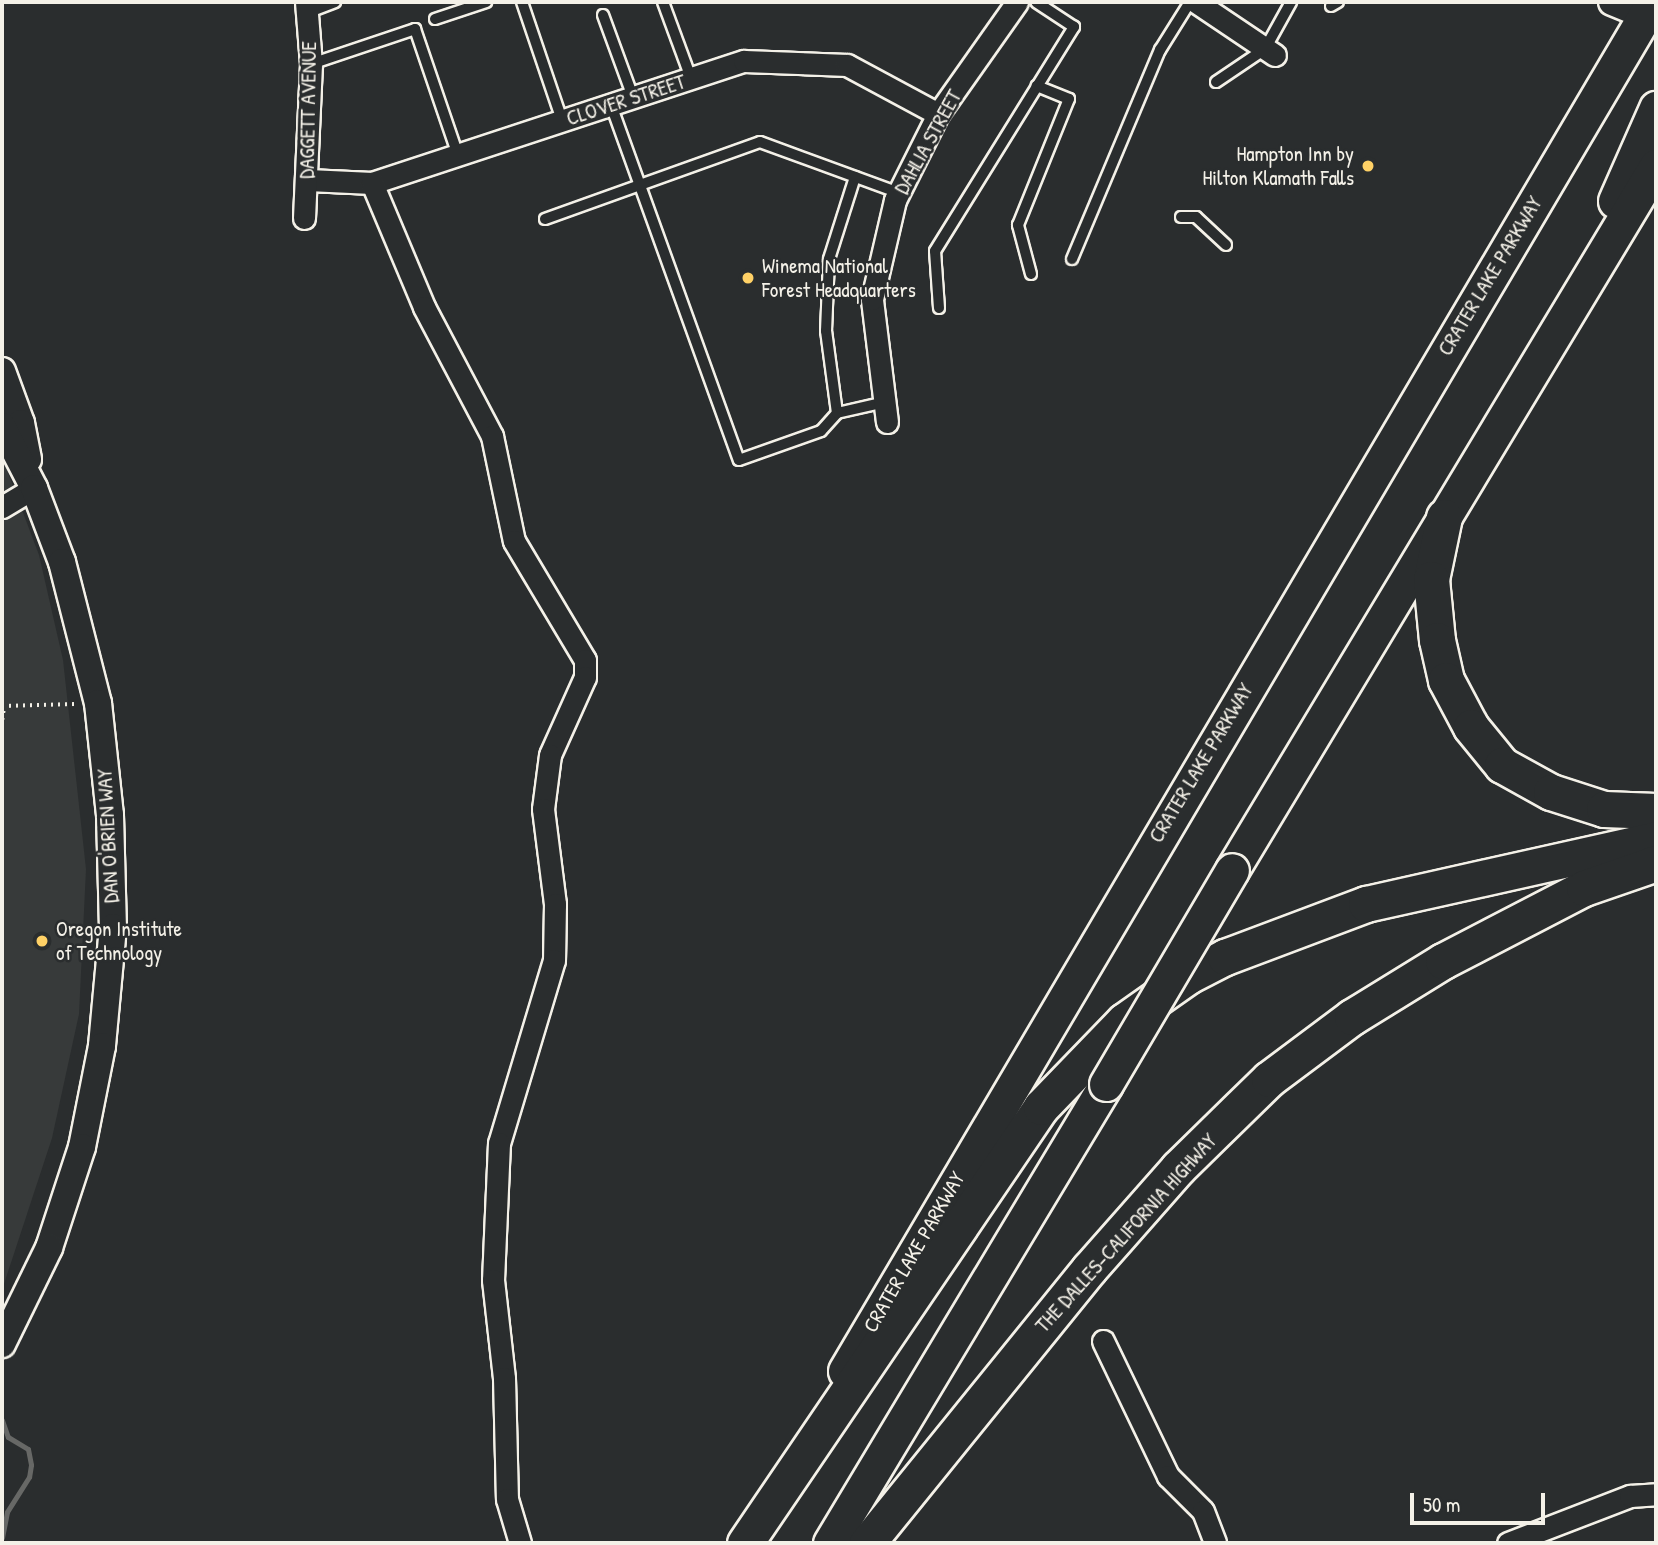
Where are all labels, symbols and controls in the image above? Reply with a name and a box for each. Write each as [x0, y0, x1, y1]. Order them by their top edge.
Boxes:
street label: DAGGETT AVENUE [294, 41, 322, 179]
street label: CLOVER STREET [563, 69, 689, 131]
street label: DAHLIA STREET [889, 85, 967, 199]
place label: Hampton Inn by Hilton Klamath Falls [1202, 141, 1354, 191]
marker: Hampton Inn by Hilton Klamath Falls [1360, 158, 1376, 174]
street label: CRATER LAKE PARKWAY [1433, 192, 1547, 360]
place label: Winema National Forest Headquarters [762, 253, 916, 303]
marker: Winema National Forest Headquarters [740, 270, 756, 286]
street label: CRATER LAKE PARKWAY [1144, 679, 1258, 847]
street label: DAN O'BRIEN WAY [92, 768, 124, 904]
place label: Oregon Institute of Technology [56, 916, 182, 966]
marker: Oregon Institute of Technology [34, 933, 50, 949]
street label: THE DALLES-CALIFORNIA HIGHWAY [1030, 1128, 1222, 1338]
street label: CRATER LAKE PARKWAY [858, 1167, 970, 1337]
scale bar [1413, 1478, 1548, 1522]
text: 50 m [1423, 1490, 1460, 1519]

